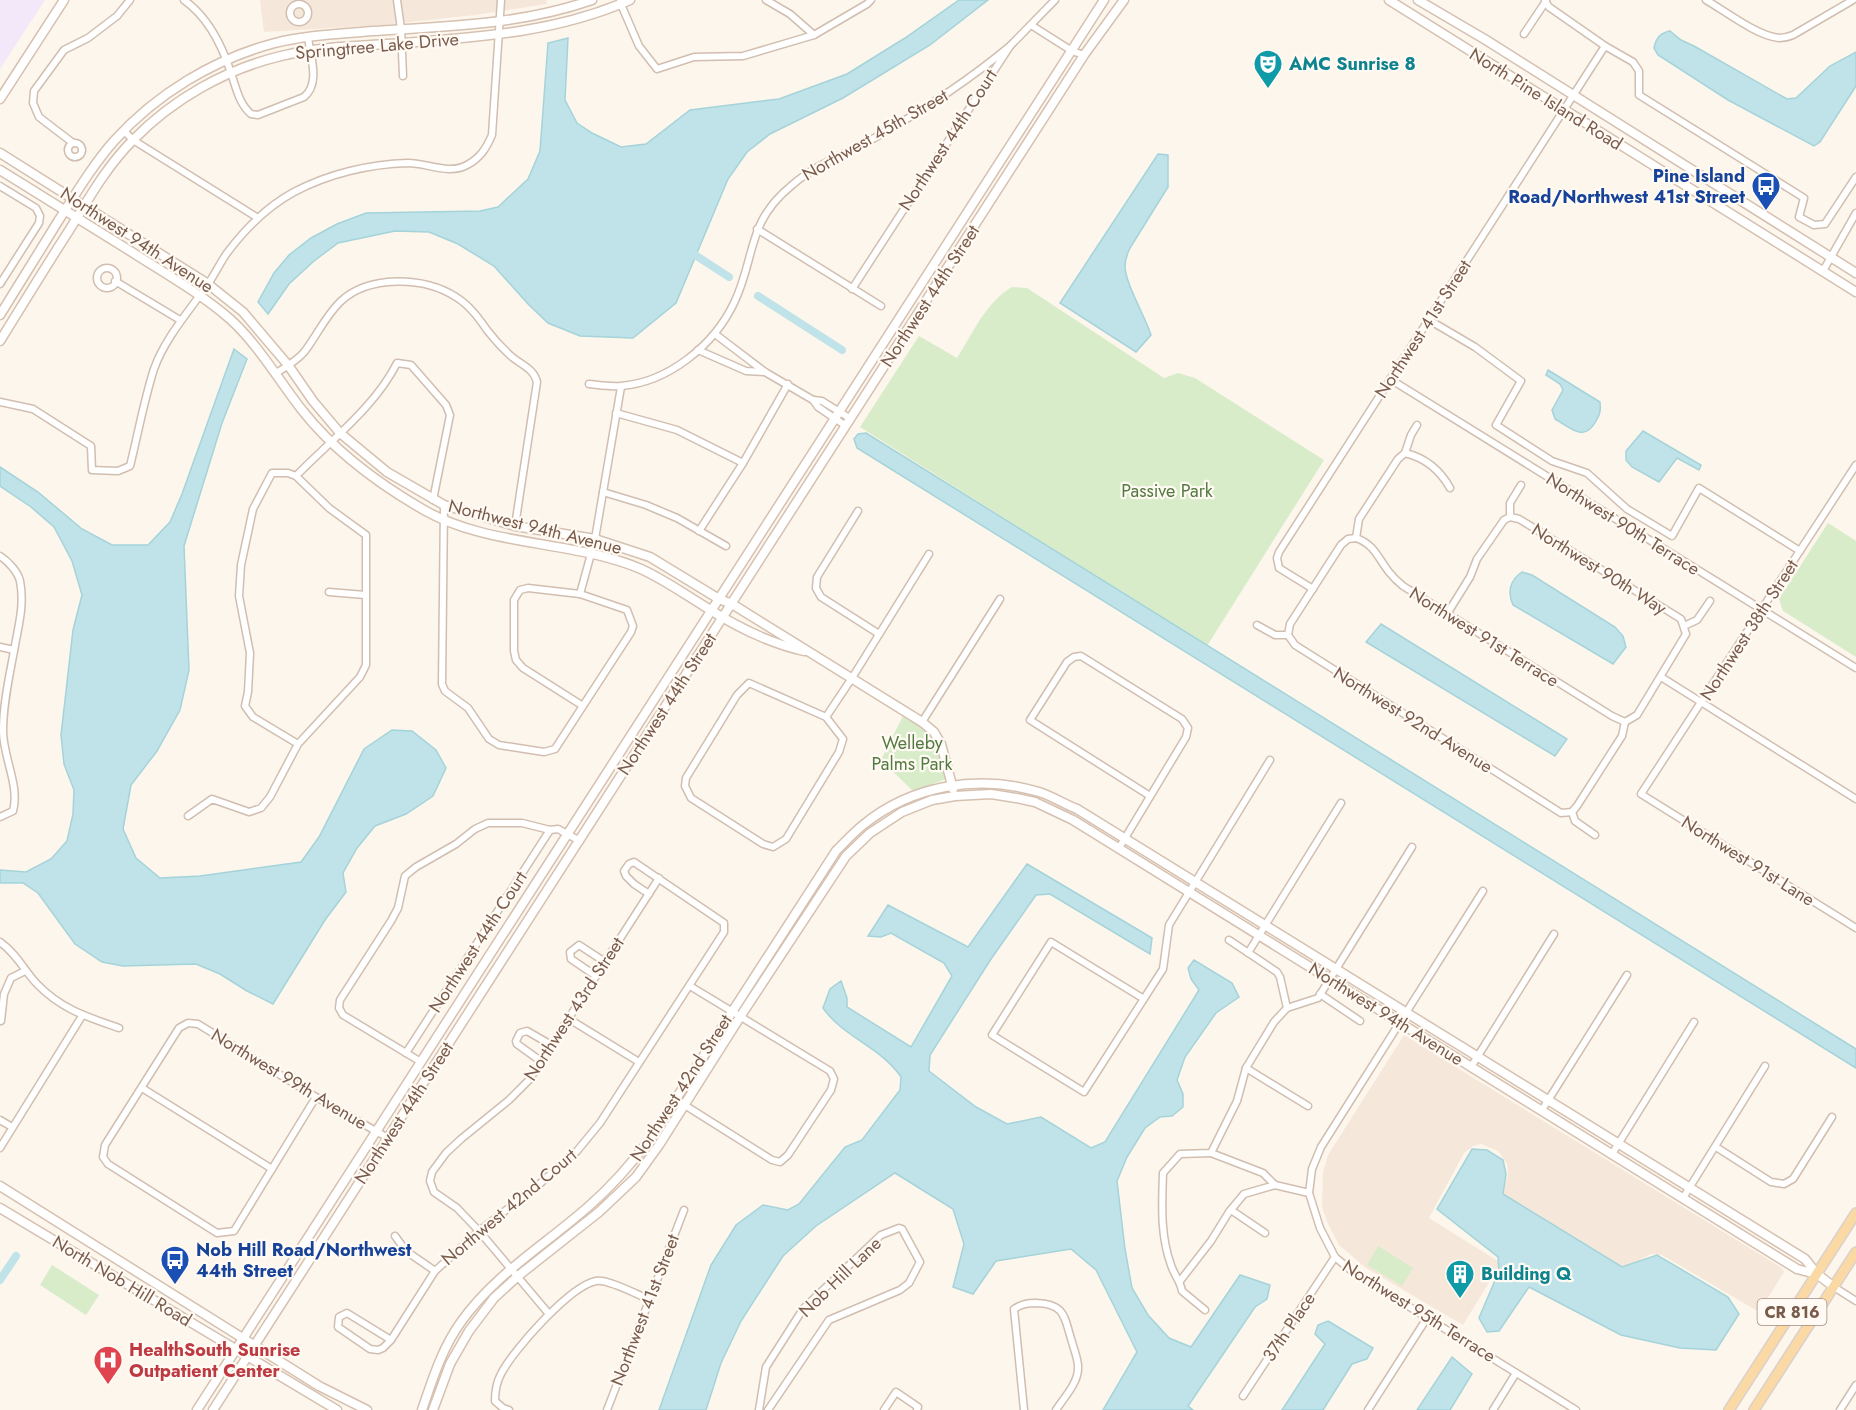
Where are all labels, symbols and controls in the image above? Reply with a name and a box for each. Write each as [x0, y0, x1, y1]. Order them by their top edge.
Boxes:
street label: Springtree Lake Drive [294, 26, 460, 66]
street label: North Pine Island Road [1464, 41, 1628, 157]
theatre icon: AMC Sunrise 8 [1252, 48, 1284, 90]
place label: AMC Sunrise 8 [1288, 51, 1416, 77]
street label: Northwest 44th Court [892, 64, 1004, 216]
street label: Northwest 45th Street [797, 82, 953, 187]
place label: Pine Island Road/Northwest 41st Street [1508, 163, 1745, 210]
bus stop icon: Pine Island Road/Northwest 41st Street [1750, 170, 1782, 212]
street label: Northwest 94th Avenue [55, 181, 219, 299]
street label: Northwest 44th Street [874, 219, 986, 372]
street label: Northwest 41st Street [1368, 254, 1478, 403]
street label: Northwest 90th Terrace [1541, 466, 1705, 582]
park label: Passive Park [1121, 478, 1213, 504]
street label: Northwest 94th Avenue [446, 493, 624, 561]
street label: Northwest 90th Way [1527, 517, 1672, 621]
street label: Northwest 38th Street [1694, 554, 1805, 706]
street label: Northwest 91st Terrace [1404, 580, 1564, 694]
street label: Northwest 44th Street [611, 627, 723, 780]
street label: Northwest 92nd Avenue [1328, 660, 1498, 780]
park label: Welleby Palms Park [872, 730, 953, 777]
street label: Northwest 91st Lane [1676, 809, 1820, 913]
street label: Northwest 44th Court [422, 866, 534, 1018]
street label: Northwest 43rd Street [518, 931, 631, 1086]
street label: Northwest 94th Avenue [1304, 956, 1468, 1072]
street label: Northwest 42nd Street [624, 1009, 739, 1167]
street label: Northwest 99th Avenue [206, 1022, 372, 1136]
street label: Northwest 44th Street [348, 1036, 460, 1189]
street label: Northwest 42nd Court [436, 1142, 583, 1272]
street label: North Nob Hill Road [47, 1229, 197, 1333]
street label: Northwest 41st Street [604, 1230, 686, 1390]
street label: Nob Hill Lane [793, 1231, 887, 1323]
place label: Nob Hill Road/Northwest 44th Street [196, 1237, 412, 1284]
bus stop icon: Nob Hill Road/Northwest 44th Street [159, 1244, 191, 1286]
street label: Northwest 95th Terrace [1337, 1253, 1501, 1369]
building icon: Building Q [1444, 1258, 1476, 1300]
place label: Building Q [1481, 1261, 1572, 1287]
street label: 37th Place [1256, 1287, 1322, 1367]
road number: CR 816 [1758, 1299, 1826, 1325]
place label: HealthSouth Sunrise Outpatient Center [129, 1337, 300, 1384]
hospital icon: HealthSouth Sunrise Outpatient Center [92, 1344, 124, 1386]

